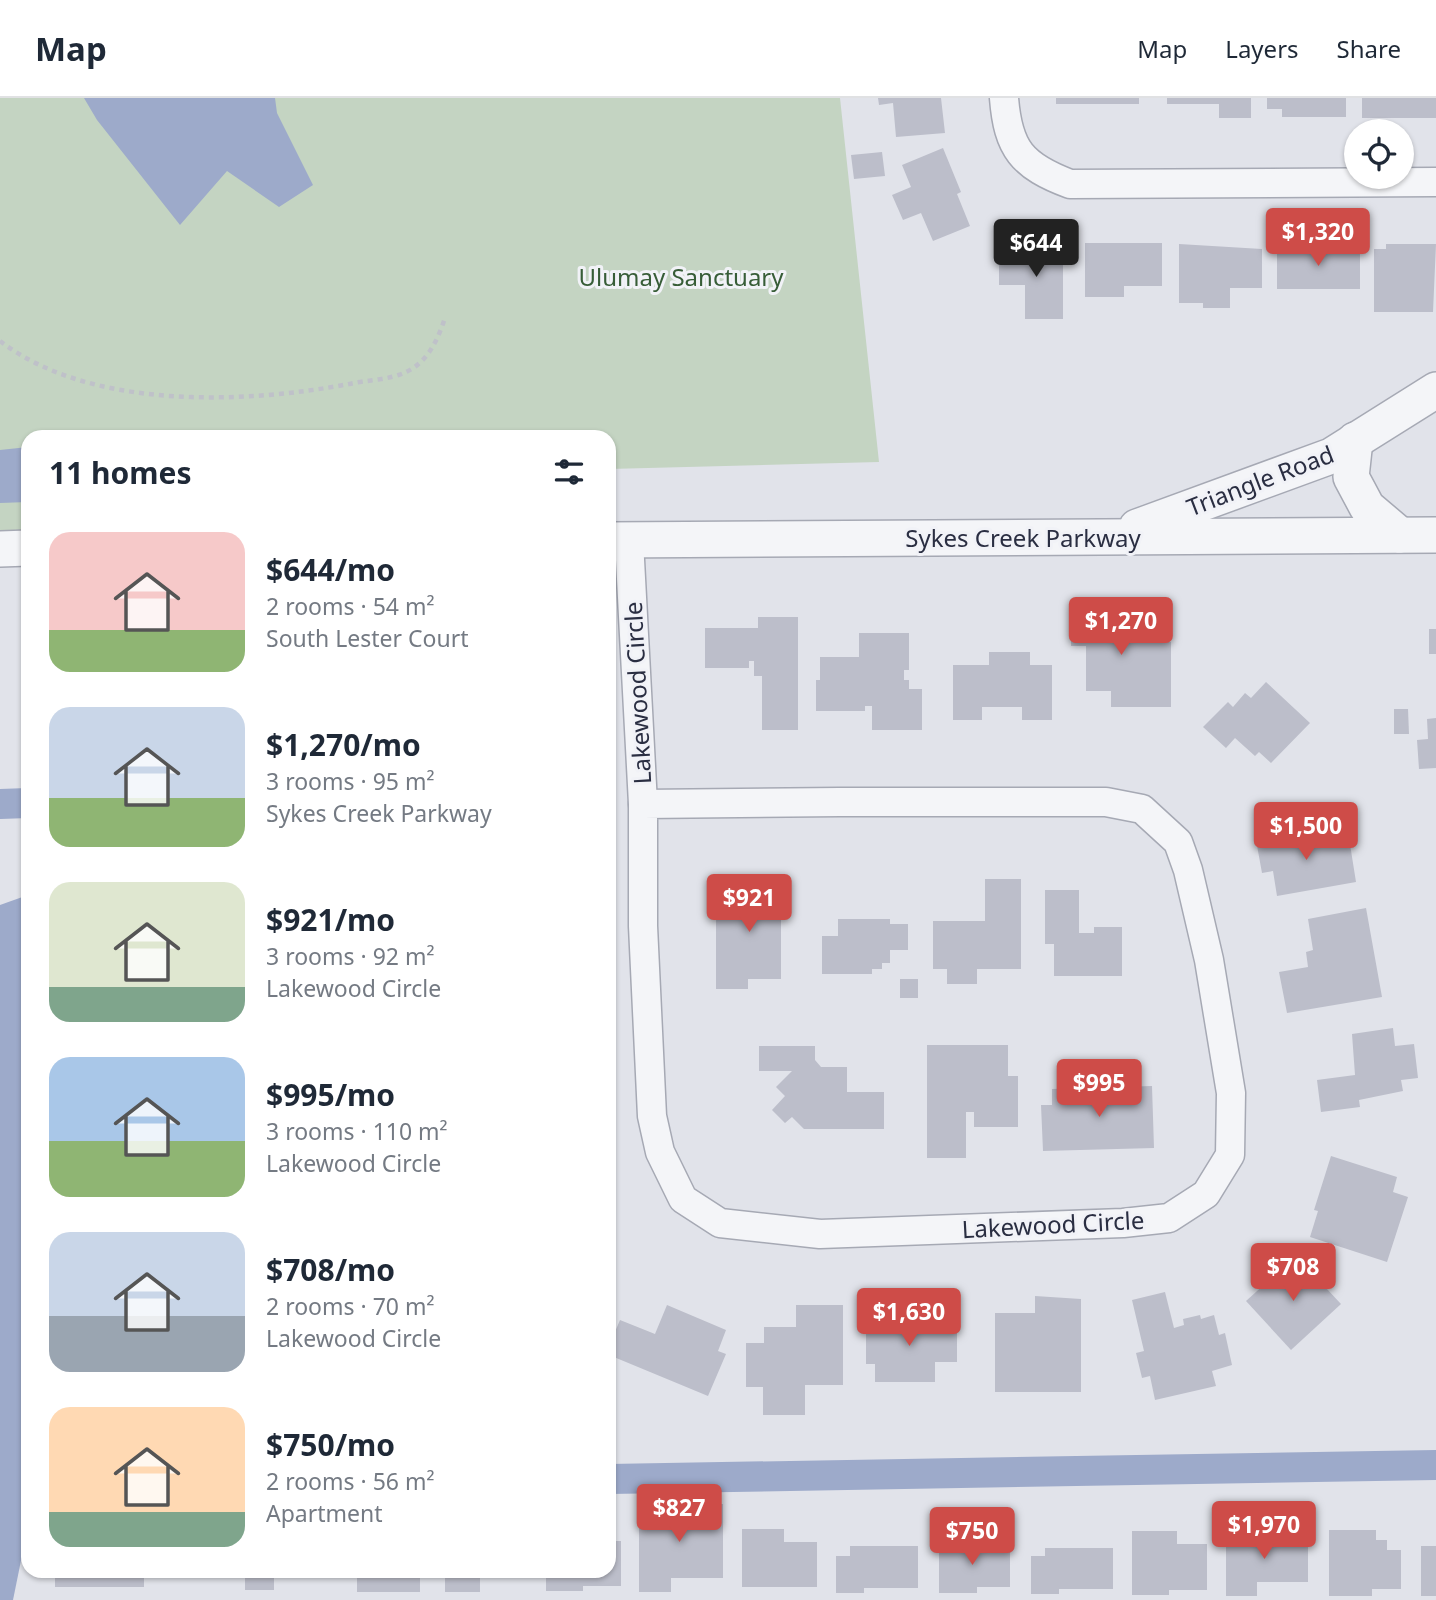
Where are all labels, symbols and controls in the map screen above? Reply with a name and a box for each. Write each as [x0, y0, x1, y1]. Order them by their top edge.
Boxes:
text: Map [35, 26, 107, 71]
text: Map [1137, 32, 1187, 65]
text: Layers [1225, 32, 1299, 65]
text: Share [1337, 32, 1401, 65]
map controls [1344, 119, 1414, 189]
button: locate [1344, 119, 1414, 189]
pin: $1,320 [1261, 208, 1375, 268]
text: $1,320 [1282, 215, 1354, 247]
pin: $644 [995, 220, 1077, 279]
text: $644 [1010, 226, 1062, 258]
park label: Ulumay Sanctuary [578, 260, 784, 293]
street label: Triangle Road [1182, 437, 1338, 523]
text: 11 homes [49, 452, 192, 493]
icon: filters [550, 453, 588, 491]
street label: Sykes Creek Parkway [905, 521, 1142, 554]
text: $644/mo [266, 549, 395, 590]
icon: home [105, 560, 189, 644]
text: 2 rooms · 54 m² [266, 590, 435, 622]
pin: $1,270 [1064, 598, 1178, 657]
street label: Lakewood Circle [616, 601, 658, 785]
text: $1,270 [1085, 604, 1157, 636]
text: South Lester Court [266, 622, 469, 654]
text: $1,270/mo [266, 724, 421, 765]
icon: home [105, 735, 189, 819]
text: 3 rooms · 95 m² [266, 765, 435, 797]
text: Sykes Creek Parkway [266, 797, 492, 829]
pin: $1,500 [1249, 802, 1363, 862]
text: $1,500 [1270, 809, 1342, 841]
pin: $921 [708, 874, 790, 934]
text: $921 [723, 881, 775, 913]
text: $921/mo [266, 899, 395, 940]
icon: home [105, 910, 189, 994]
text: 3 rooms · 92 m² [266, 940, 435, 972]
text: Lakewood Circle [266, 972, 441, 1004]
pin: $995 [1058, 1060, 1140, 1119]
text: $995 [1073, 1066, 1125, 1098]
text: $995/mo [266, 1074, 395, 1115]
icon: home [105, 1085, 189, 1169]
text: 3 rooms · 110 m² [266, 1115, 448, 1147]
text: Lakewood Circle [266, 1147, 441, 1179]
street label: Lakewood Circle [961, 1203, 1145, 1245]
pin: $708 [1252, 1244, 1334, 1303]
text: $708/mo [266, 1249, 395, 1290]
text: $708 [1267, 1250, 1319, 1282]
icon: home [105, 1260, 189, 1344]
pin: $1,630 [852, 1288, 966, 1348]
text: 2 rooms · 70 m² [266, 1290, 435, 1322]
text: $1,630 [873, 1295, 945, 1327]
text: Lakewood Circle [266, 1322, 441, 1354]
text: $750/mo [266, 1424, 395, 1465]
icon: home [105, 1435, 189, 1519]
text: 2 rooms · 56 m² [266, 1465, 435, 1497]
pin: $827 [638, 1484, 720, 1544]
text: $827 [653, 1491, 705, 1523]
text: Apartment [266, 1497, 383, 1529]
pin: $1,970 [1207, 1502, 1321, 1561]
pin: $750 [931, 1508, 1013, 1567]
text: $1,970 [1228, 1508, 1300, 1540]
text: $750 [946, 1514, 998, 1546]

